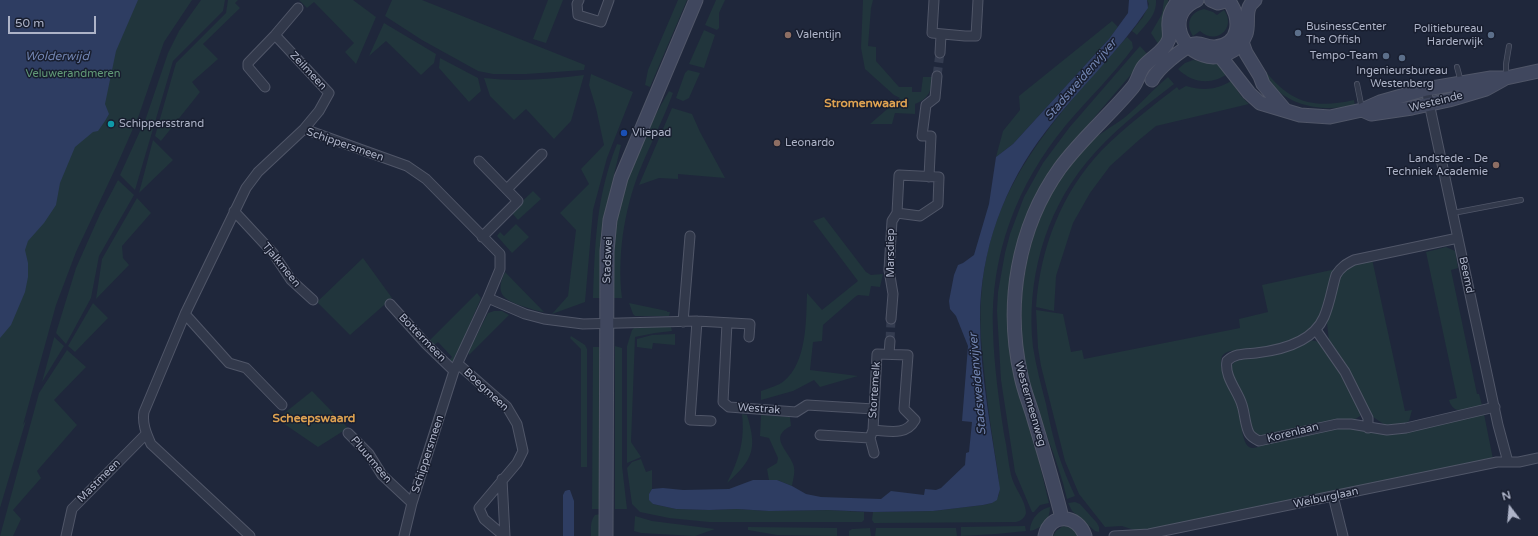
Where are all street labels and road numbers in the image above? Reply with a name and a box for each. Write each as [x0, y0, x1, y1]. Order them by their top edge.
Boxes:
street label: Zeilmeen [287, 49, 329, 93]
street label: Westeinde [1408, 89, 1464, 115]
street label: Schippersmeen [305, 126, 385, 164]
street label: Marsdiep [884, 228, 898, 278]
street label: Stadswei [601, 236, 615, 284]
street label: Tjalkmeen [259, 240, 303, 290]
street label: Beemd [1456, 256, 1476, 294]
street label: Bottermeen [396, 311, 448, 365]
street label: Westermeenweg [1012, 360, 1048, 448]
street label: Stortemelk [866, 361, 884, 419]
street label: Boegmeen [461, 366, 511, 414]
street label: Westrak [737, 401, 781, 417]
street label: Schippersmeen [409, 413, 447, 495]
street label: Korenlaan [1266, 420, 1320, 446]
street label: Pluutmeen [348, 434, 394, 486]
street label: Mastmeen [75, 457, 123, 505]
street label: Weiburglaan [1292, 485, 1360, 511]

